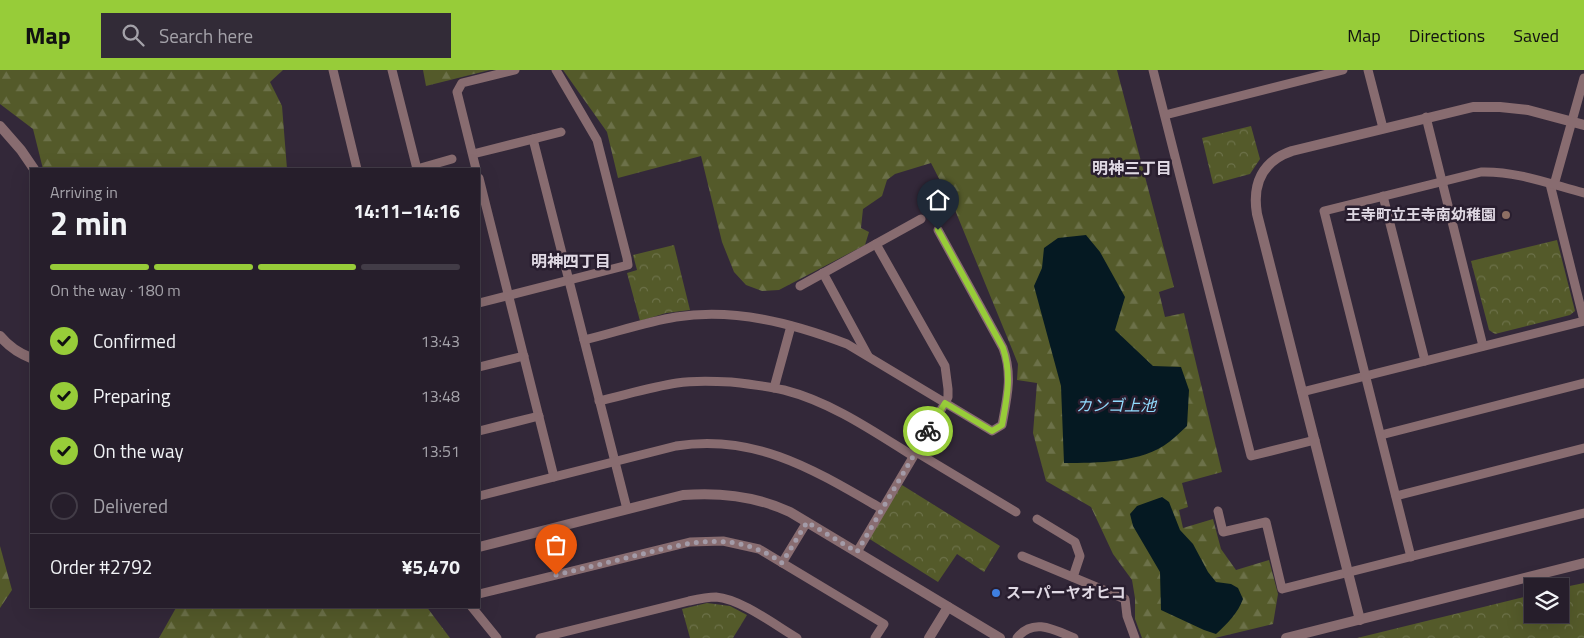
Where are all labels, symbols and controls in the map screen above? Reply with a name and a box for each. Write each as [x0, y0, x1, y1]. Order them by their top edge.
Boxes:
search box [101, 13, 451, 58]
text: Map [25, 17, 71, 53]
icon: search [119, 21, 147, 49]
text: Search here [159, 21, 253, 50]
text: Map [1347, 22, 1381, 49]
text: Directions [1409, 22, 1485, 49]
text: Saved [1513, 22, 1559, 49]
district label: 明神三丁目 [1092, 156, 1172, 180]
pin [917, 179, 959, 230]
text: Arriving in [50, 180, 118, 204]
icon: home [924, 186, 952, 214]
text: 14:11–14:16 [353, 196, 460, 225]
text: 2 min [50, 199, 128, 247]
place label: 王寺町立王寺南幼稚園 [1346, 203, 1496, 226]
marker: 王寺町立王寺南幼稚園 [1500, 209, 1512, 221]
district label: 明神四丁目 [531, 249, 611, 273]
text: On the way · 180 m [50, 278, 181, 302]
text: Confirmed [93, 326, 176, 355]
icon: check [50, 327, 78, 355]
text: 13:43 [421, 329, 460, 353]
text: Preparing [93, 381, 170, 410]
icon: check [50, 382, 78, 410]
text: 13:48 [421, 384, 460, 408]
water label: カンゴ上池 [1076, 393, 1158, 417]
courier [903, 406, 953, 456]
icon: bike [914, 417, 942, 445]
text: On the way [93, 436, 184, 465]
icon: check [50, 437, 78, 465]
text: 13:51 [421, 439, 460, 463]
text: Delivered [93, 491, 168, 520]
pin [535, 524, 577, 575]
icon: bag [542, 531, 570, 559]
text: Order #2792 [50, 552, 152, 581]
text: ¥5,470 [402, 552, 460, 581]
map controls [1524, 578, 1569, 623]
button: layers [1524, 578, 1569, 623]
place label: スーパーヤオヒコ [1006, 581, 1126, 604]
marker: スーパーヤオヒコ [990, 587, 1002, 599]

